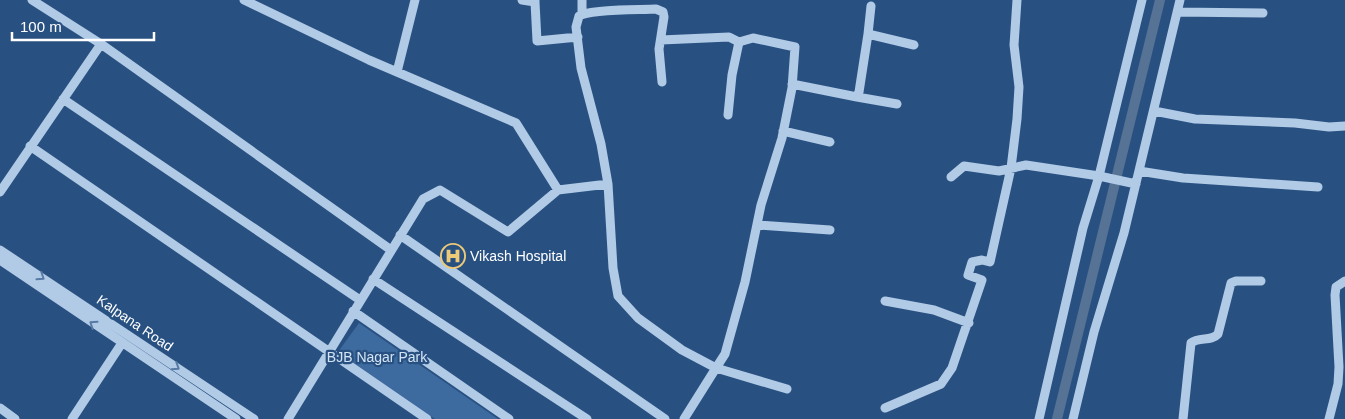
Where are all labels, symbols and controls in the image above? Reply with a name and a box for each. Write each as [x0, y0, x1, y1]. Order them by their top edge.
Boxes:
scale bar [12, 10, 155, 42]
text: 100 m [20, 18, 62, 35]
hospital icon: Vikash Hospital [440, 243, 466, 269]
place label: Vikash Hospital [470, 248, 566, 264]
one-way arrow [35, 271, 44, 280]
street label: Kalpana Road [94, 292, 176, 354]
one-way arrow [90, 321, 99, 330]
park label: BJB Nagar Park [327, 349, 428, 365]
one-way arrow [170, 361, 179, 370]

